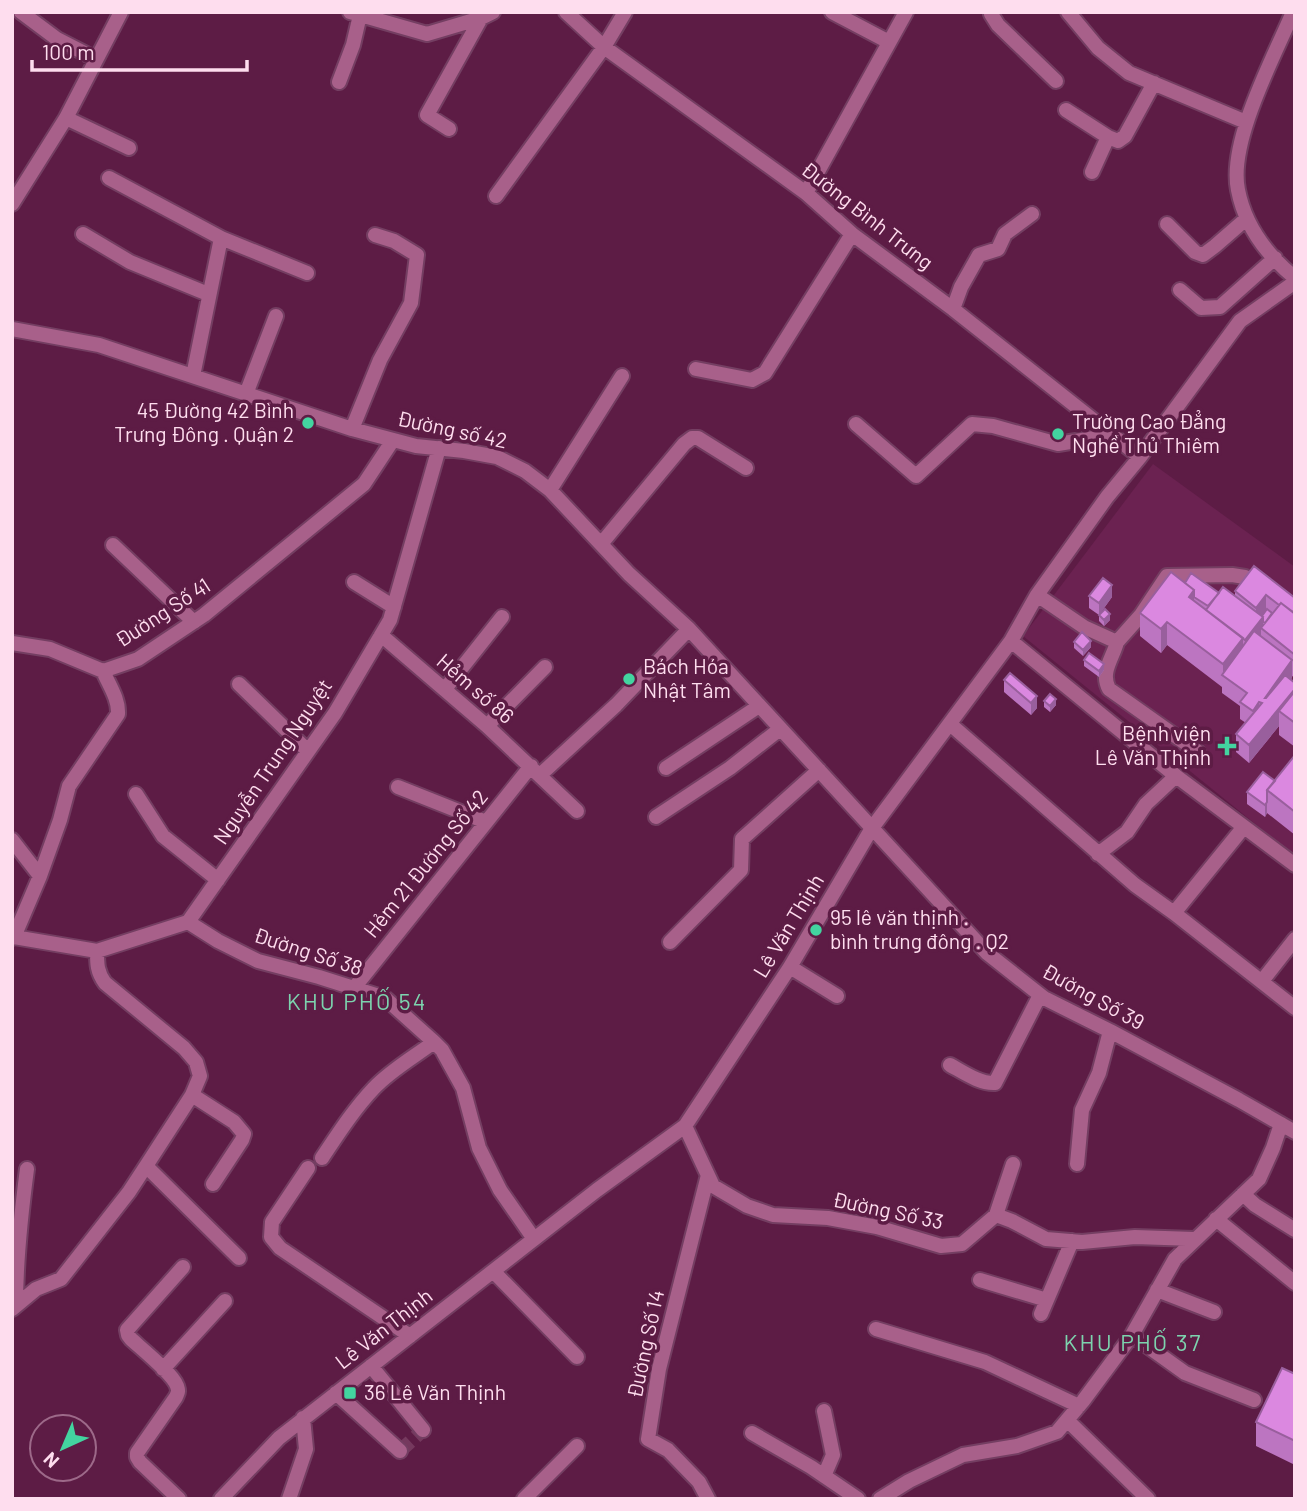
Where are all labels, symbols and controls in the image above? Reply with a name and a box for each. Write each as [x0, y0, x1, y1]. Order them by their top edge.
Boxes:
scale bar [32, 28, 247, 72]
text: 100 m [42, 39, 95, 64]
street label: Đường Bình Trưng [797, 156, 939, 274]
place label: 45 Đường 42 Bình Trưng Đông . Quận 2 [114, 397, 294, 446]
street label: Đường số 42 [395, 405, 510, 452]
place label: Trường Cao Đẳng Nghề Thủ Thiêm [1072, 408, 1226, 457]
marker: 45 Đường 42 Bình Trưng Đông . Quận 2 [300, 415, 316, 431]
marker: Trường Cao Đẳng Nghề Thủ Thiêm [1050, 426, 1066, 442]
street label: Đường Số 41 [110, 572, 214, 652]
street label: Hẻm số 86 [432, 648, 520, 728]
place label: Bách Hóa Nhật Tâm [643, 653, 731, 702]
marker: Bách Hóa Nhật Tâm [621, 671, 637, 687]
street label: Nguyễn Trung Nguyệt [207, 674, 336, 849]
place label: Bệnh viện Lê Văn Thịnh [1095, 720, 1211, 769]
marker: Bệnh viện Lê Văn Thịnh [1217, 736, 1237, 756]
street label: Hẻm 21 Đường Số 42 [358, 784, 492, 942]
street label: Lê Văn Thịnh [747, 869, 828, 981]
place label: 95 lê văn thịnh . bình trưng đông . Q2 [830, 904, 1009, 953]
street label: Đường Số 38 [251, 921, 366, 980]
marker: 95 lê văn thịnh . bình trưng đông . Q2 [808, 922, 824, 938]
street label: Đường Số 39 [1038, 957, 1149, 1034]
district label: KHU PHỐ 54 [287, 987, 427, 1015]
street label: Đường Số 33 [831, 1186, 946, 1233]
street label: Lê Văn Thịnh [330, 1282, 437, 1373]
street label: Đường Số 14 [621, 1287, 668, 1400]
district label: KHU PHỐ 37 [1064, 1328, 1202, 1356]
place label: 36 Lê Văn Thịnh [364, 1379, 506, 1404]
marker: 36 Lê Văn Thịnh [342, 1385, 358, 1401]
north arrow [28, 1413, 98, 1483]
text: N [38, 1448, 63, 1473]

